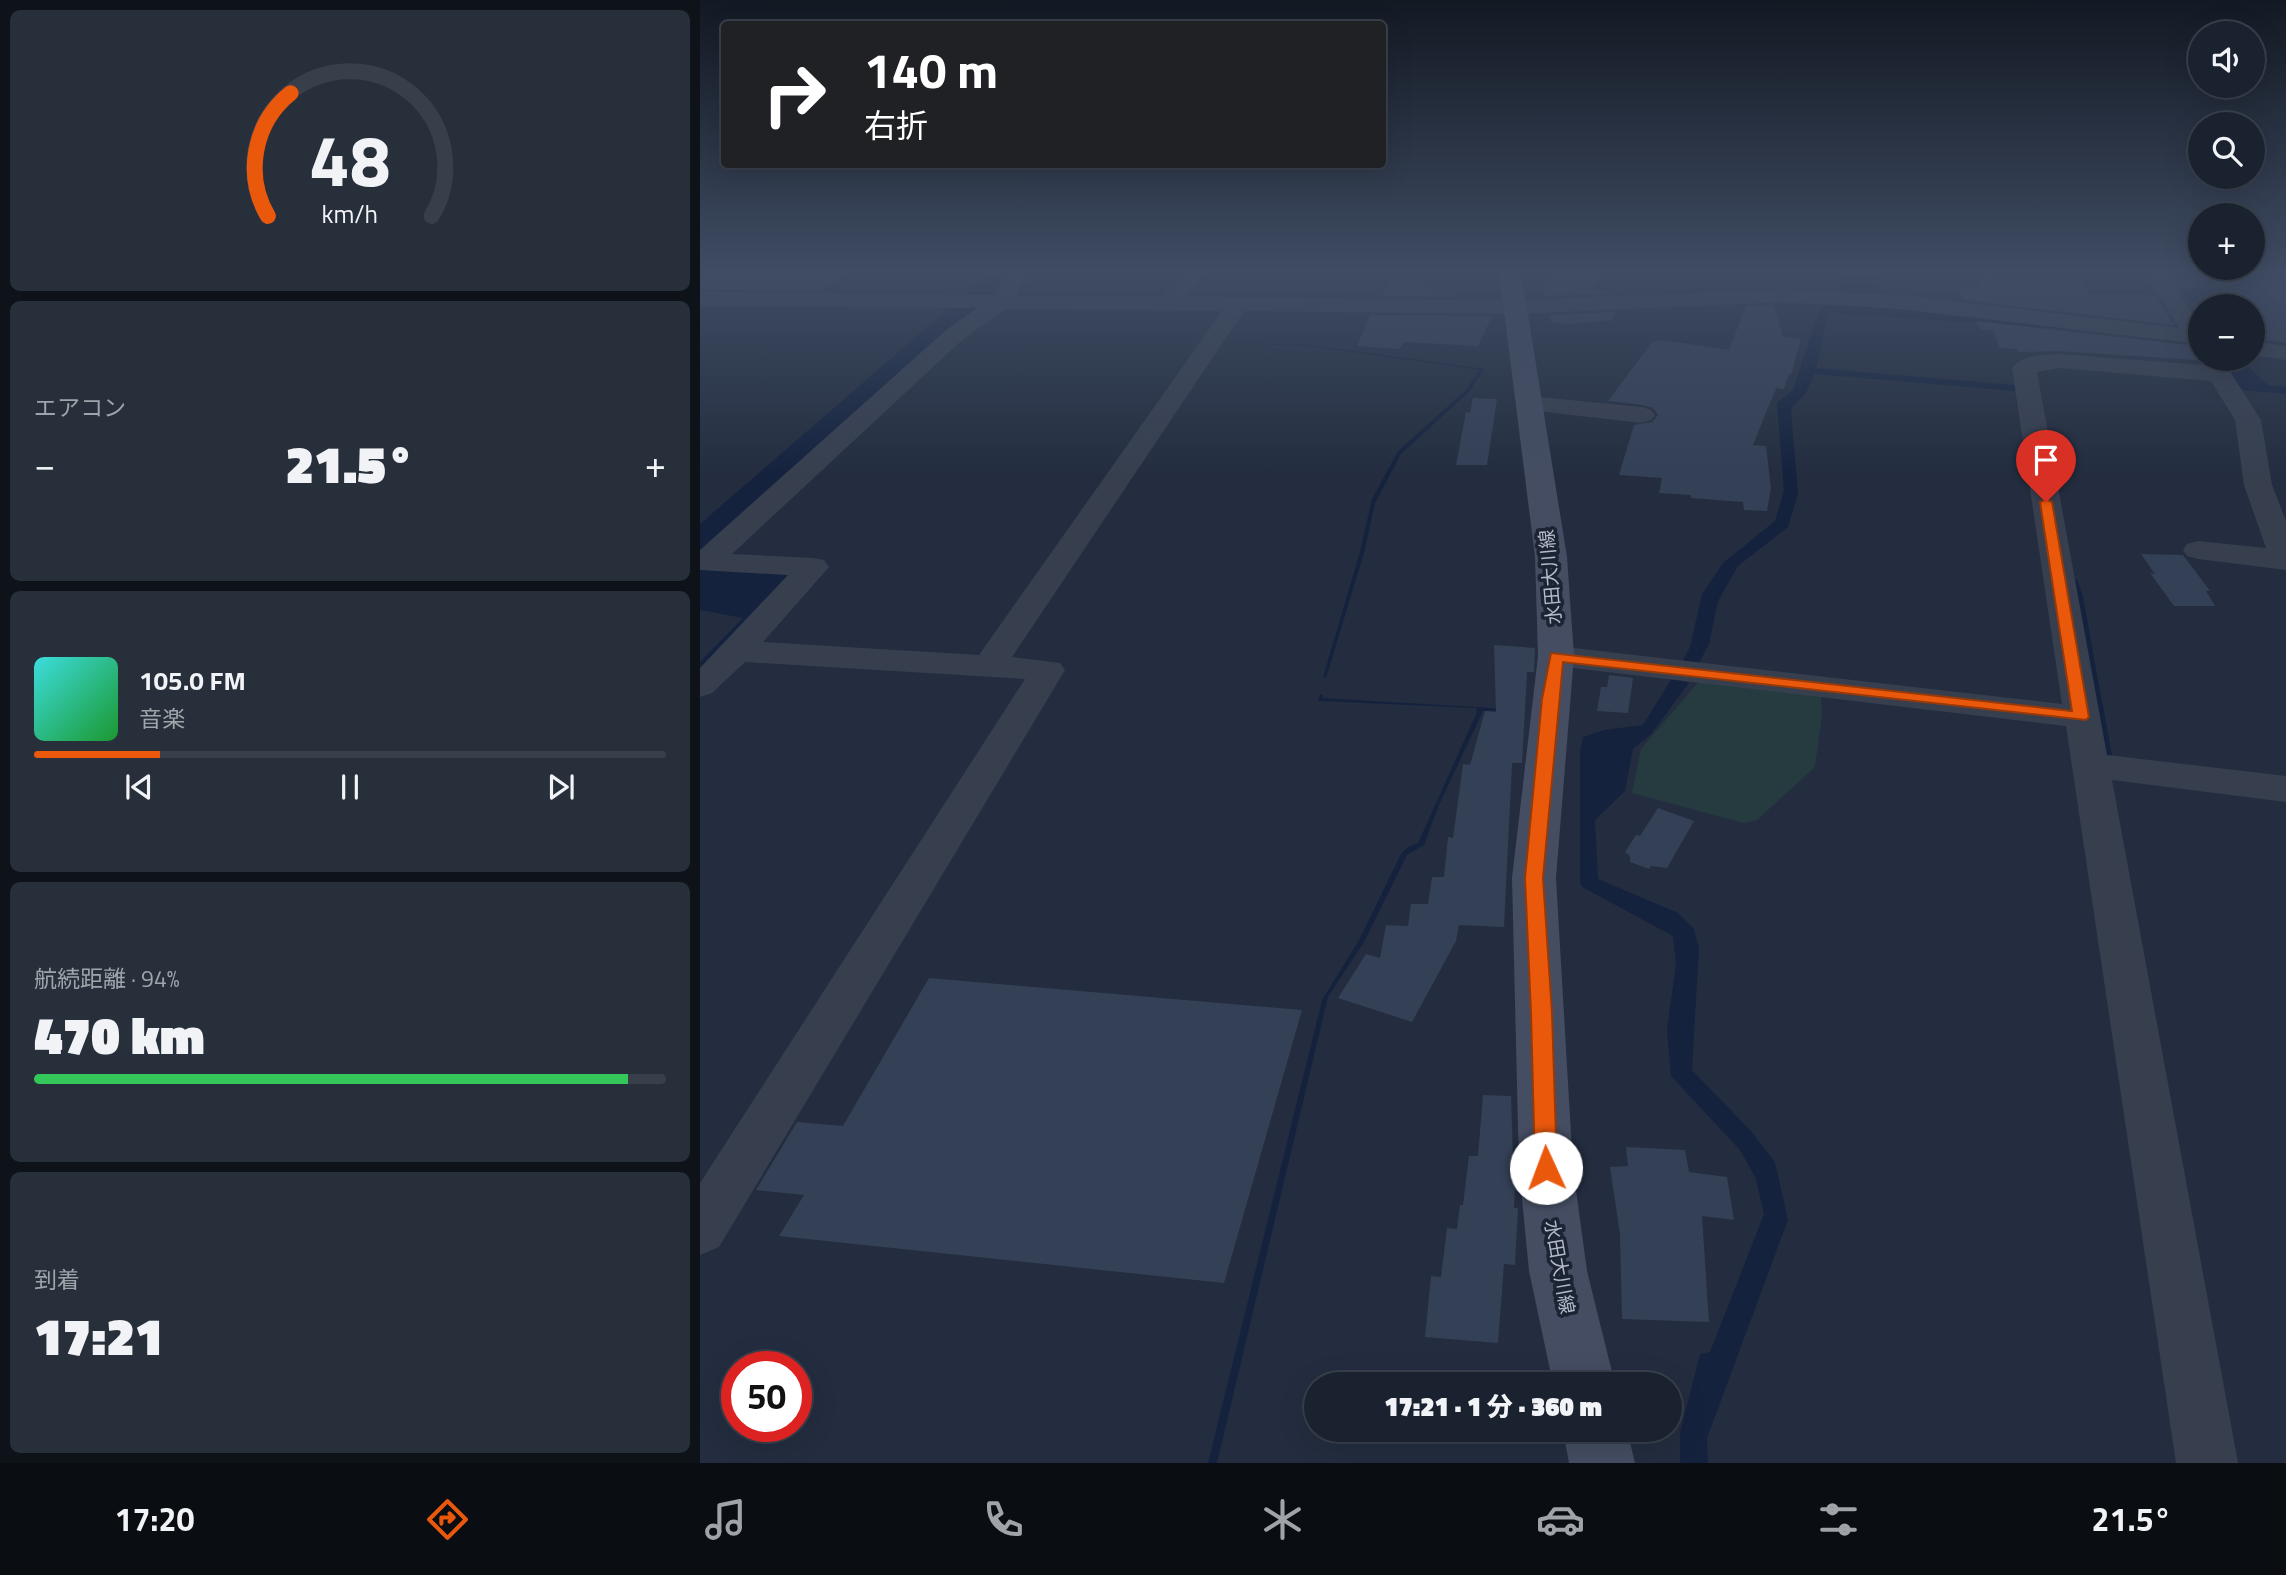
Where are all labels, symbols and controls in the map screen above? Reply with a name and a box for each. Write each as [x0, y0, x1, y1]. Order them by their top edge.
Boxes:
map controls [2188, 21, 2265, 371]
button: sound [2188, 21, 2265, 98]
text: 140 m [864, 32, 998, 107]
icon: right [749, 49, 840, 140]
text: 右折 [864, 101, 928, 149]
text: 48 [309, 105, 391, 215]
button: search [2188, 112, 2265, 189]
text: km/h [322, 195, 378, 233]
button: + [2188, 203, 2265, 280]
button: − [2188, 294, 2265, 371]
text: エアコン [34, 390, 126, 425]
text: 21.5° [285, 424, 415, 503]
pin [2016, 430, 2076, 502]
text: − [34, 435, 55, 493]
text: + [645, 435, 666, 493]
icon: arrive [2027, 441, 2065, 479]
street label: 水田大川線 [1531, 528, 1568, 626]
text: 105.0 FM [139, 661, 246, 700]
text: 音楽 [139, 701, 185, 736]
icon: previous [120, 768, 158, 806]
icon: pause [331, 768, 369, 806]
icon: next [542, 768, 580, 806]
text: 航続距離 · 94% [34, 961, 180, 996]
text: 470 km [34, 995, 205, 1074]
position arrow [1509, 1131, 1583, 1205]
street label: 水田大川線 [1538, 1218, 1583, 1316]
text: 到着 [34, 1262, 80, 1297]
text: 17:21 [34, 1296, 163, 1375]
speed limit sign: 50 [721, 1351, 812, 1442]
text: 17:21 · 1 分 · 360 m [1384, 1387, 1602, 1426]
text: 17:20 [115, 1495, 194, 1543]
icon: directions [423, 1495, 472, 1544]
icon: music [701, 1495, 750, 1544]
icon: phone [979, 1495, 1028, 1544]
icon: climate [1258, 1495, 1307, 1544]
icon: car [1536, 1495, 1585, 1544]
icon: filters [1814, 1495, 1863, 1544]
text: 21.5° [2092, 1495, 2171, 1543]

